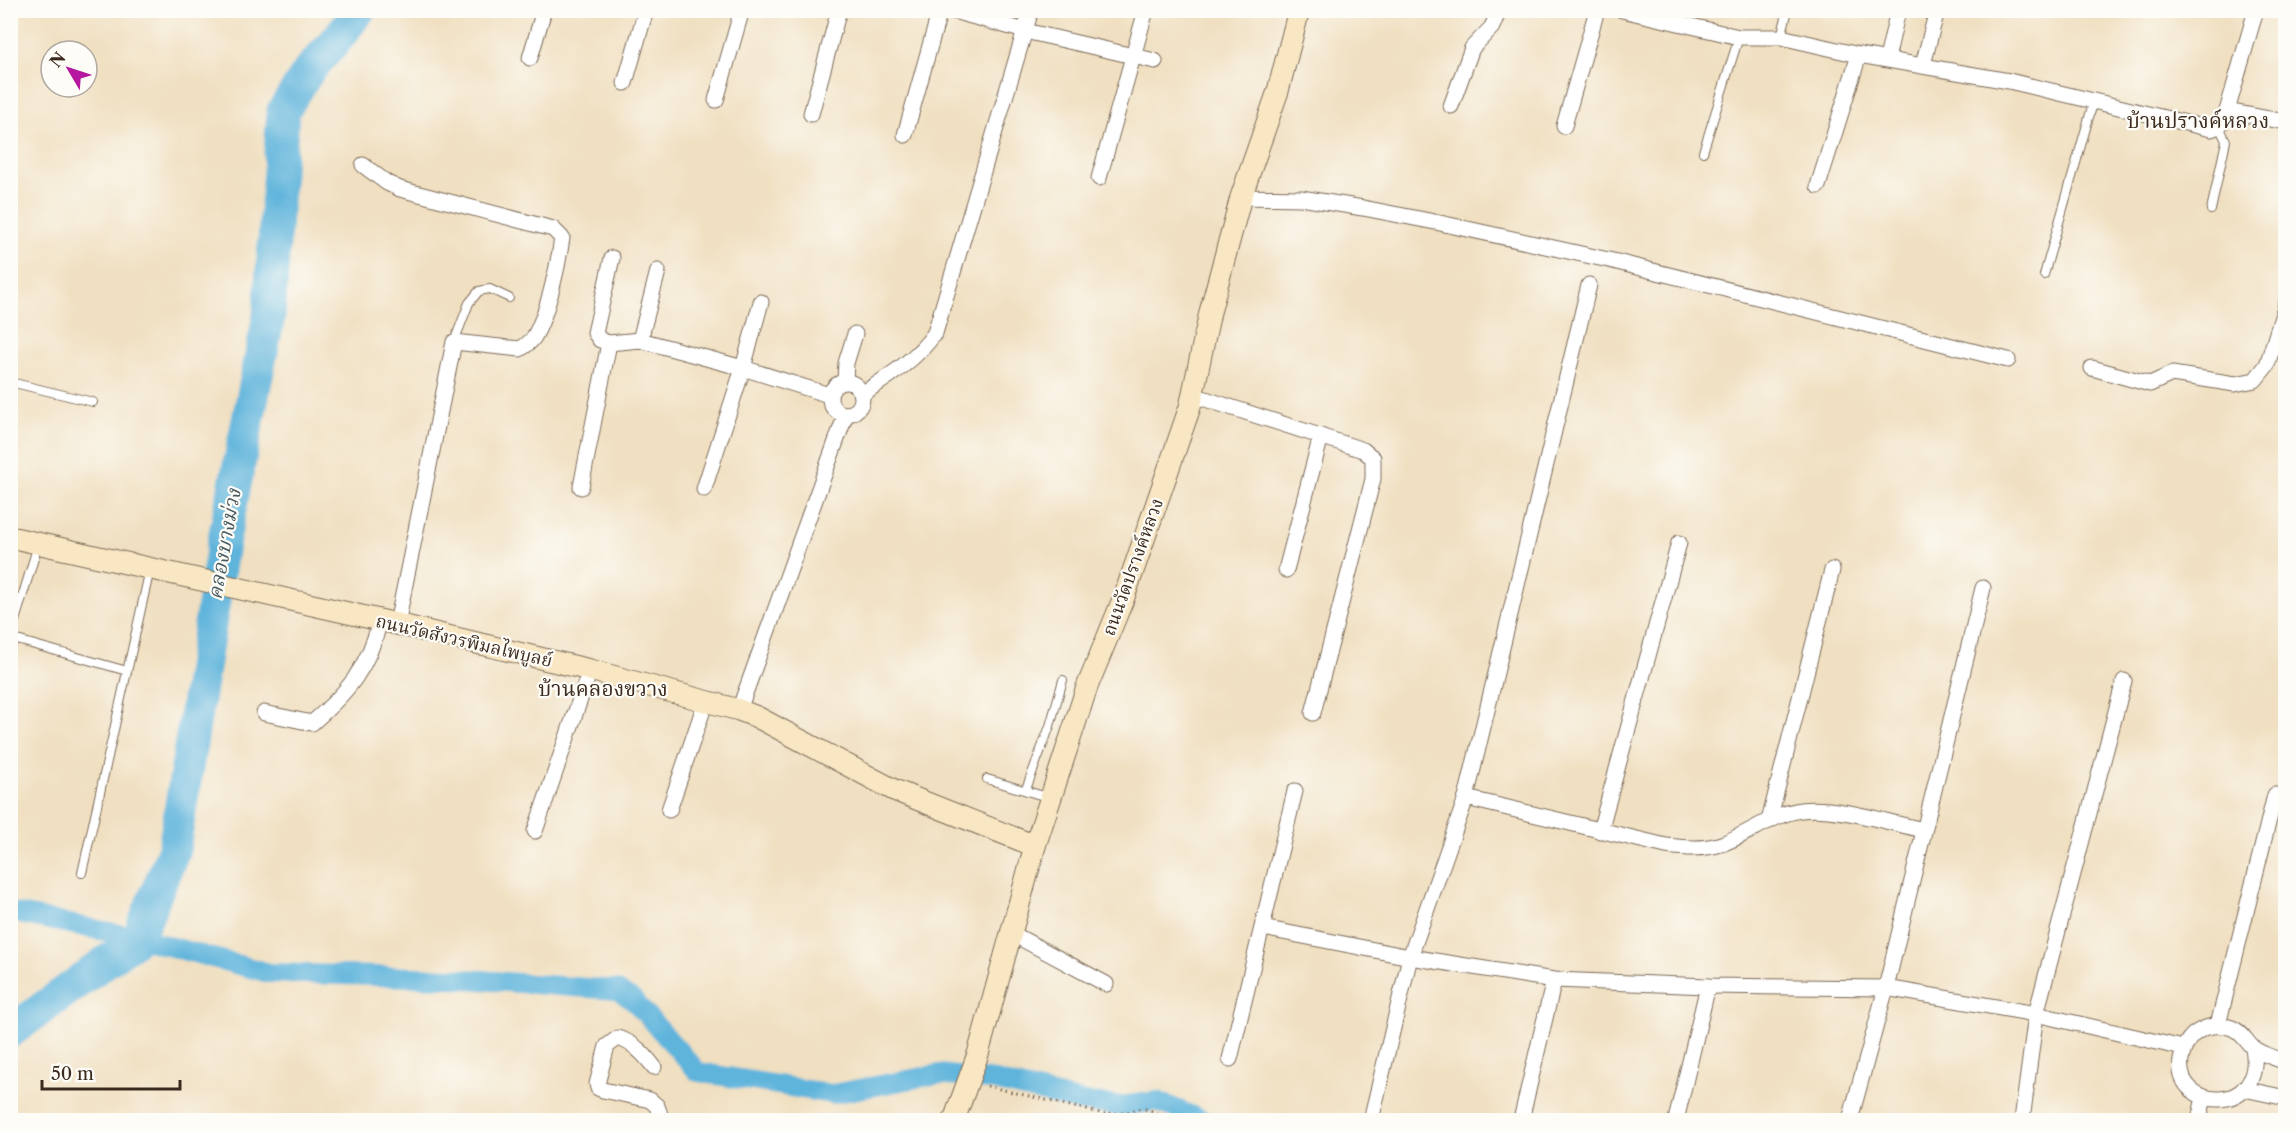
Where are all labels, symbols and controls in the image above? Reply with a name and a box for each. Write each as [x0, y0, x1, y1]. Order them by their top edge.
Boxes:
north arrow [39, 39, 99, 99]
text: N [45, 48, 70, 71]
district label: บ้านปรางค์หลวง [2127, 108, 2269, 133]
water label: คลองบางม่วง [202, 486, 246, 601]
street label: ถนนวัดปรางค์หลวง [1098, 495, 1168, 639]
street label: ถนนวัดสังวรพิมลไพบูลย์ [374, 609, 555, 672]
district label: บ้านคลองขวาง [538, 676, 668, 701]
scale bar [42, 1053, 180, 1091]
text: 50 m [51, 1063, 94, 1085]

